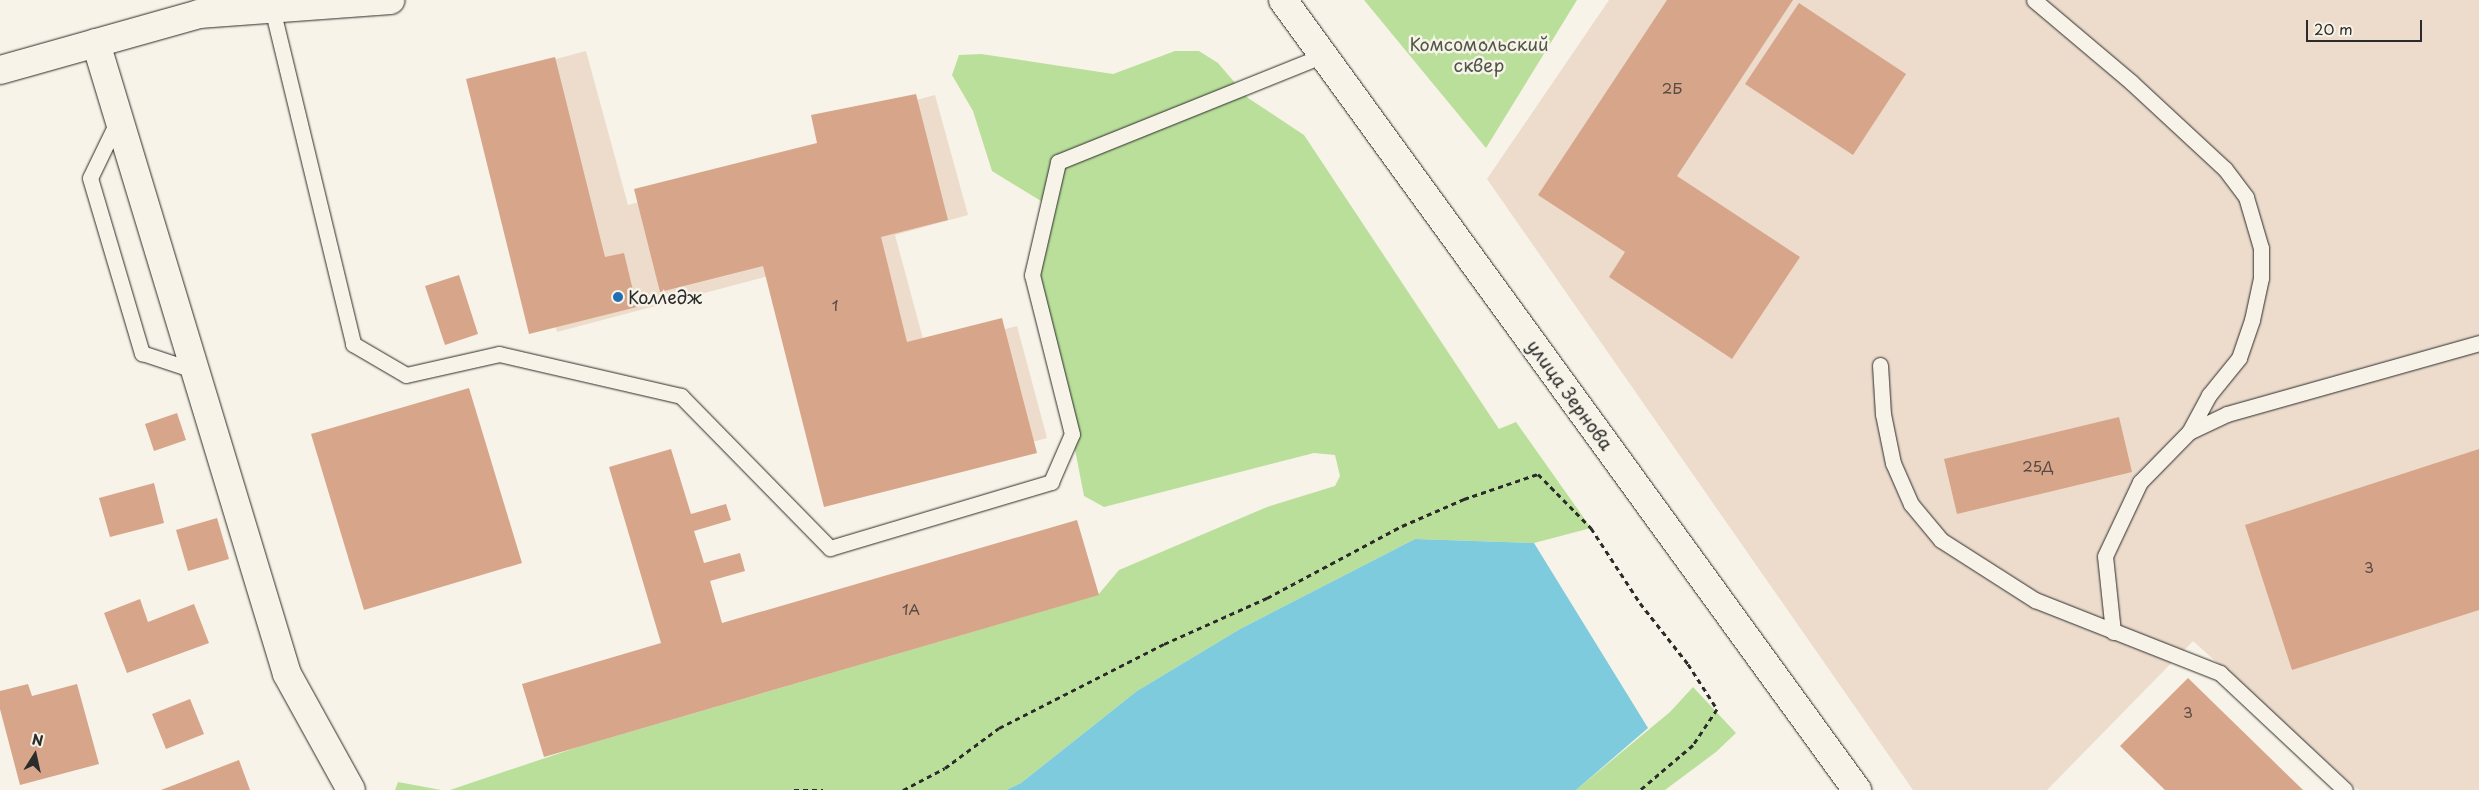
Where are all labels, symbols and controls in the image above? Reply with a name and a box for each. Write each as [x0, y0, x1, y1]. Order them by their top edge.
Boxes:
scale bar [2309, 10, 2425, 42]
text: 20 m [2314, 17, 2353, 40]
park label: Комсомольский сквер [1409, 34, 1549, 76]
house number: 2Б [1662, 79, 1682, 97]
place label: Колледж [628, 286, 702, 308]
marker: Колледж [612, 291, 624, 303]
house number: 1 [832, 296, 838, 314]
street label: улица Зернова [1522, 335, 1618, 455]
house number: 25Д [2022, 457, 2054, 475]
house number: 3 [2364, 558, 2374, 576]
house number: 1А [902, 600, 920, 618]
house number: 3 [2183, 703, 2193, 721]
text: N [30, 728, 45, 751]
north arrow [10, 730, 60, 780]

